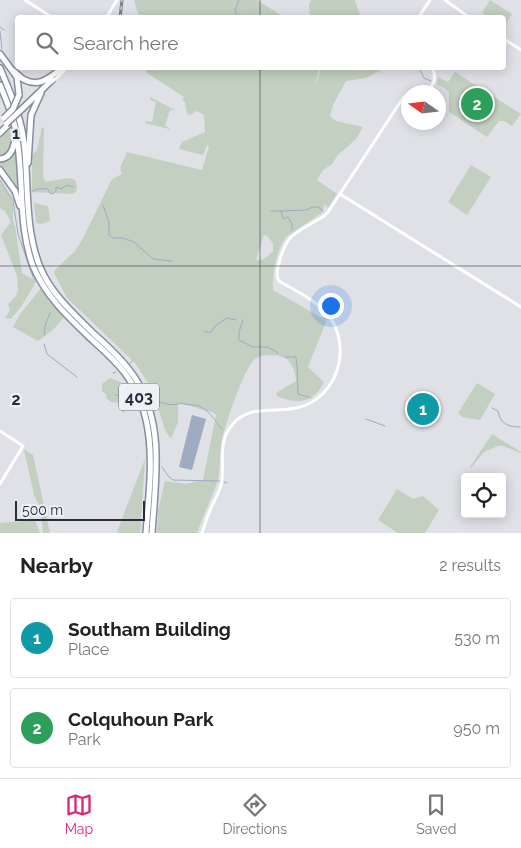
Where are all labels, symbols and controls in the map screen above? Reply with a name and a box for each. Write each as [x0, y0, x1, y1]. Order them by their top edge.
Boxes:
search box [15, 15, 506, 70]
icon: search [33, 29, 61, 57]
text: Search here [73, 32, 179, 54]
north arrow [401, 85, 446, 130]
pin: 2 [461, 85, 493, 123]
text: 1 [12, 124, 20, 143]
your location [318, 293, 344, 319]
road number: 403 [119, 384, 159, 411]
text: 2 [11, 390, 21, 409]
pin: 1 [407, 390, 439, 428]
map controls [461, 473, 506, 518]
button: locate [461, 473, 506, 518]
scale bar [15, 498, 145, 521]
text: 500 m [22, 502, 63, 518]
text: Nearby [20, 553, 93, 578]
text: 2 results [439, 556, 501, 575]
text: Southam Building [68, 618, 231, 640]
text: 1 [33, 629, 41, 648]
text: 530 m [454, 629, 500, 648]
text: Place [68, 640, 109, 659]
text: Colquhoun Park [68, 708, 214, 730]
text: 2 [32, 719, 42, 738]
text: 950 m [453, 719, 500, 738]
text: Park [68, 730, 101, 749]
tab: Map [65, 791, 93, 837]
tab: Directions [222, 791, 287, 837]
tab: Saved [416, 791, 456, 837]

